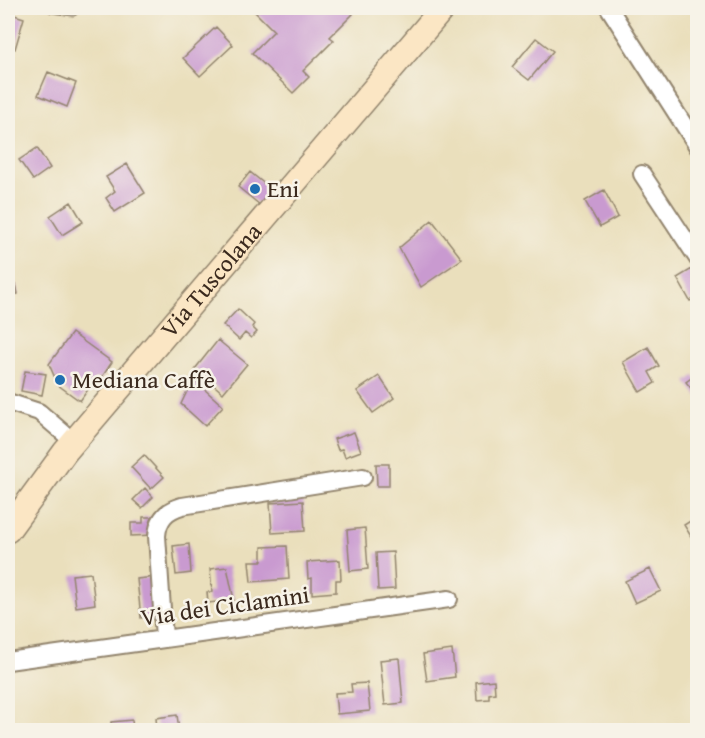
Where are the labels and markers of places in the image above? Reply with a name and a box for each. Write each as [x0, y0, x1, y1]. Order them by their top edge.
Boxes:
place label: Eni [267, 171, 300, 206]
marker: Eni [248, 182, 262, 196]
place label: Mediana Caffè [72, 362, 215, 397]
marker: Mediana Caffè [53, 373, 67, 387]

